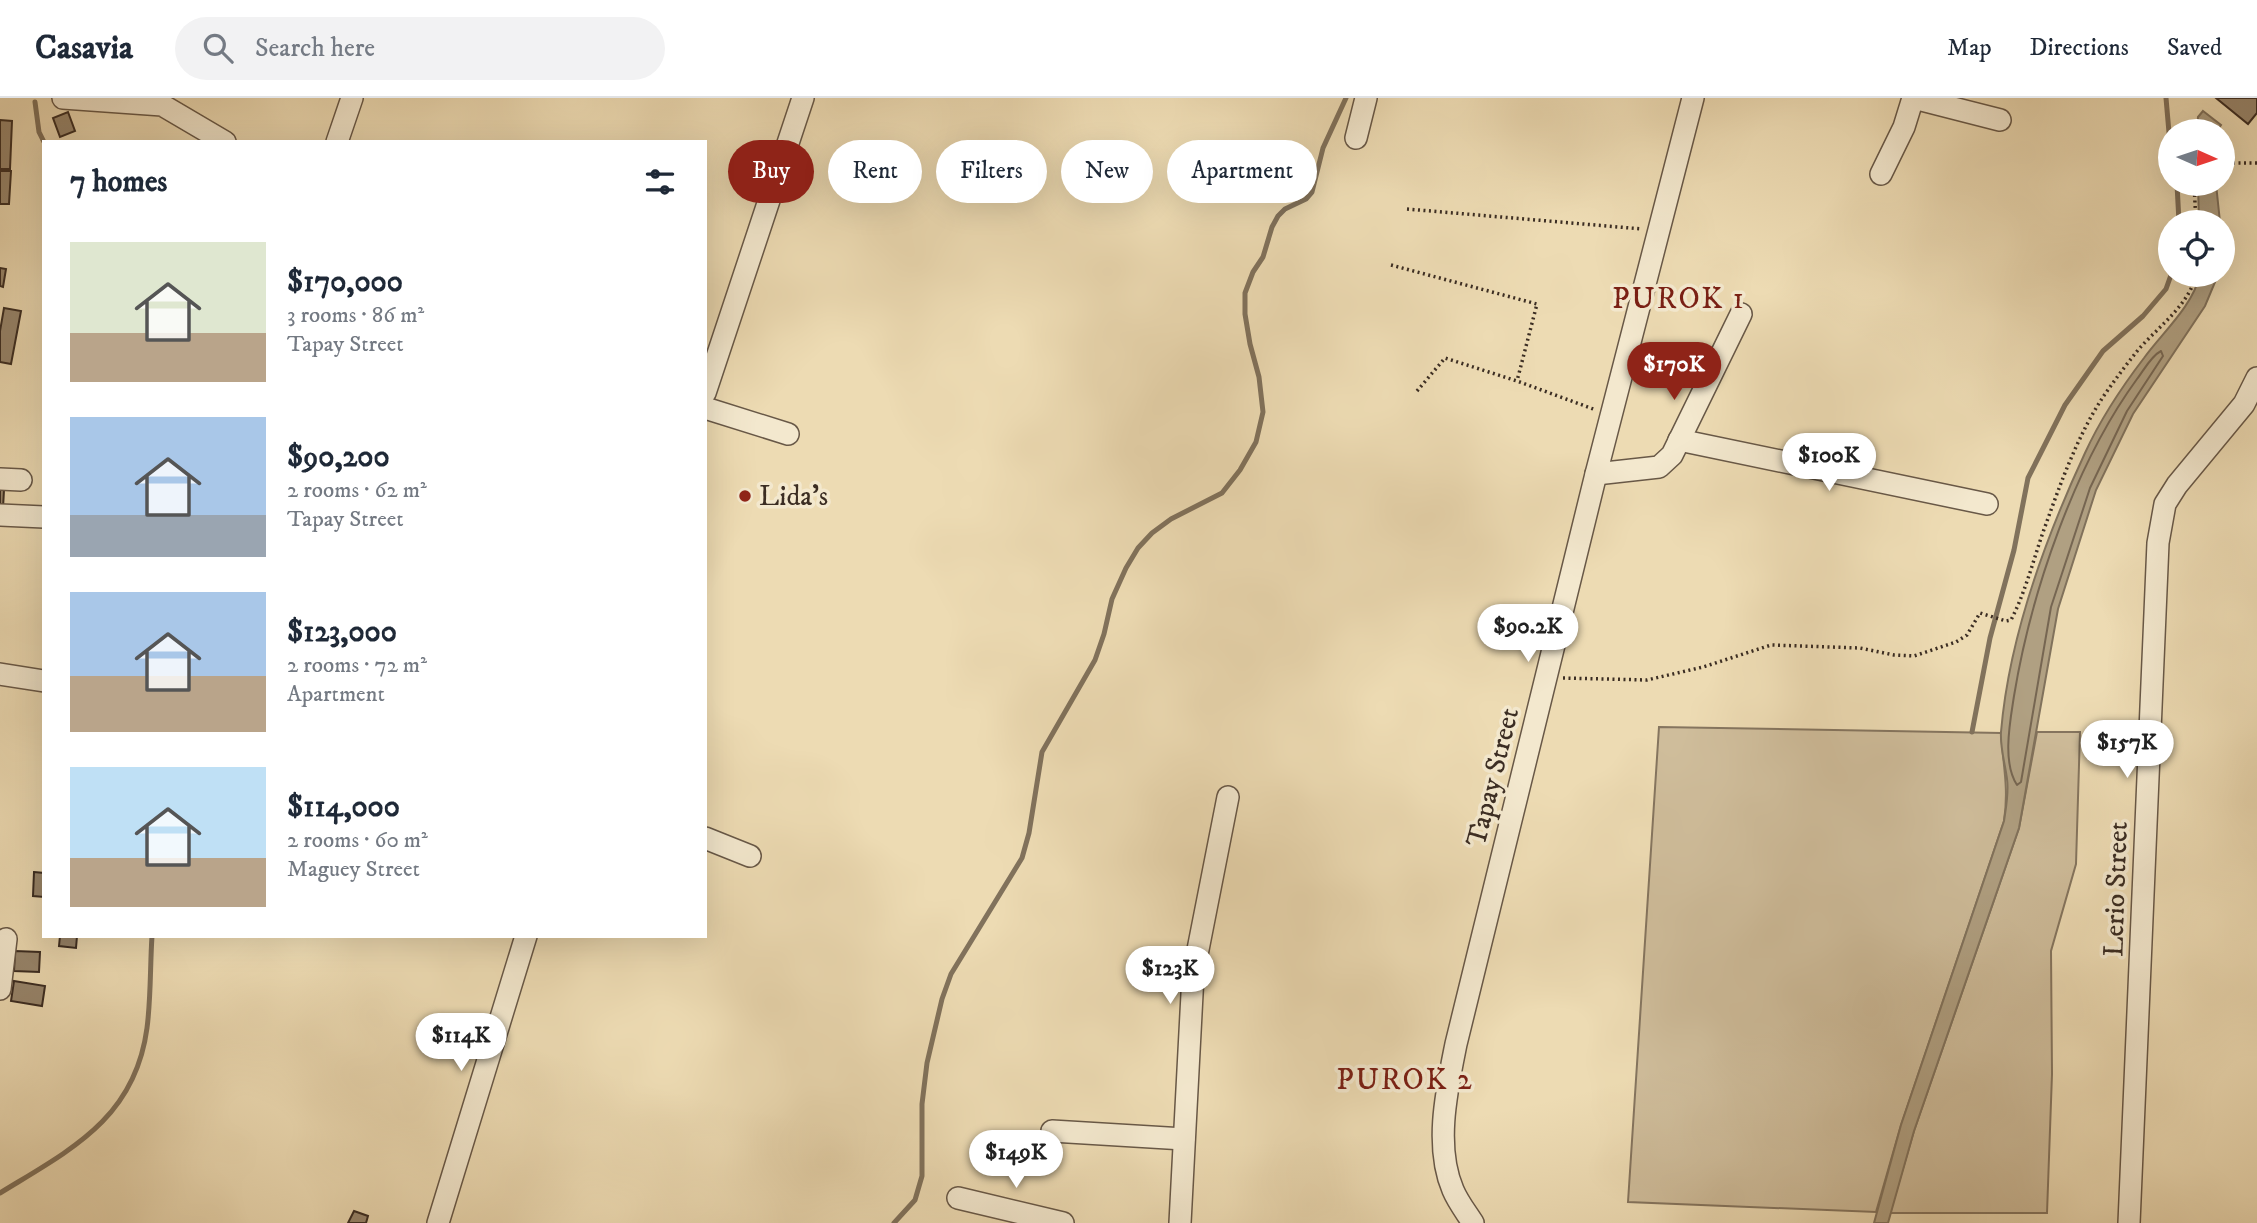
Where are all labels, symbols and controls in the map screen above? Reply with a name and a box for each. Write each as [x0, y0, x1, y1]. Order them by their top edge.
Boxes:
search box [175, 17, 665, 80]
text: Casavia [35, 28, 133, 69]
icon: search [199, 29, 237, 67]
text: Search here [255, 32, 375, 65]
text: Map [1947, 33, 1992, 63]
text: Directions [2030, 33, 2129, 63]
text: Saved [2167, 33, 2222, 63]
north arrow [2158, 119, 2235, 196]
map controls [2158, 119, 2235, 287]
chip: Buy [728, 140, 814, 203]
chip: Rent [828, 140, 922, 203]
chip: Filters [936, 140, 1047, 203]
chip: New [1061, 140, 1153, 203]
chip: Apartment [1167, 140, 1317, 203]
icon: filters [641, 163, 679, 201]
text: 7 homes [70, 164, 167, 201]
button: locate [2158, 210, 2235, 287]
text: $170,000 [287, 264, 403, 301]
icon: home [126, 270, 210, 354]
district label: PUROK 1 [1612, 281, 1746, 318]
text: 3 rooms · 86 m² [287, 301, 424, 330]
text: Tapay Street [287, 330, 404, 359]
pin: $170K [1625, 342, 1723, 402]
text: $170K [1643, 350, 1705, 379]
pin: $100K [1780, 434, 1878, 493]
text: $90,200 [287, 439, 390, 476]
text: $100K [1798, 441, 1860, 470]
icon: home [126, 445, 210, 529]
text: 2 rooms · 62 m² [287, 476, 427, 505]
place label: Lida's [759, 479, 828, 514]
marker: Lida's [737, 488, 753, 504]
text: Tapay Street [287, 505, 404, 534]
pin: $90.2K [1471, 604, 1585, 664]
text: $90.2K [1493, 612, 1563, 641]
text: $123,000 [287, 614, 397, 651]
icon: home [126, 620, 210, 704]
text: 2 rooms · 72 m² [287, 651, 427, 680]
text: Apartment [287, 680, 385, 709]
street label: Tapay Street [1459, 704, 1527, 850]
pin: $157K [2078, 720, 2176, 780]
text: $157K [2097, 728, 2157, 757]
text: $114,000 [287, 789, 400, 826]
icon: home [126, 795, 210, 879]
street label: Lerio Street [2096, 821, 2136, 957]
text: 2 rooms · 60 m² [287, 826, 428, 855]
text: Maguey Street [287, 855, 420, 884]
pin: $123K [1121, 946, 1219, 1006]
text: $123K [1141, 954, 1199, 983]
pin: $114K [412, 1014, 510, 1073]
text: $114K [432, 1021, 490, 1050]
district label: PUROK 2 [1336, 1062, 1474, 1099]
pin: $149K [967, 1130, 1065, 1190]
text: $149K [985, 1138, 1047, 1167]

